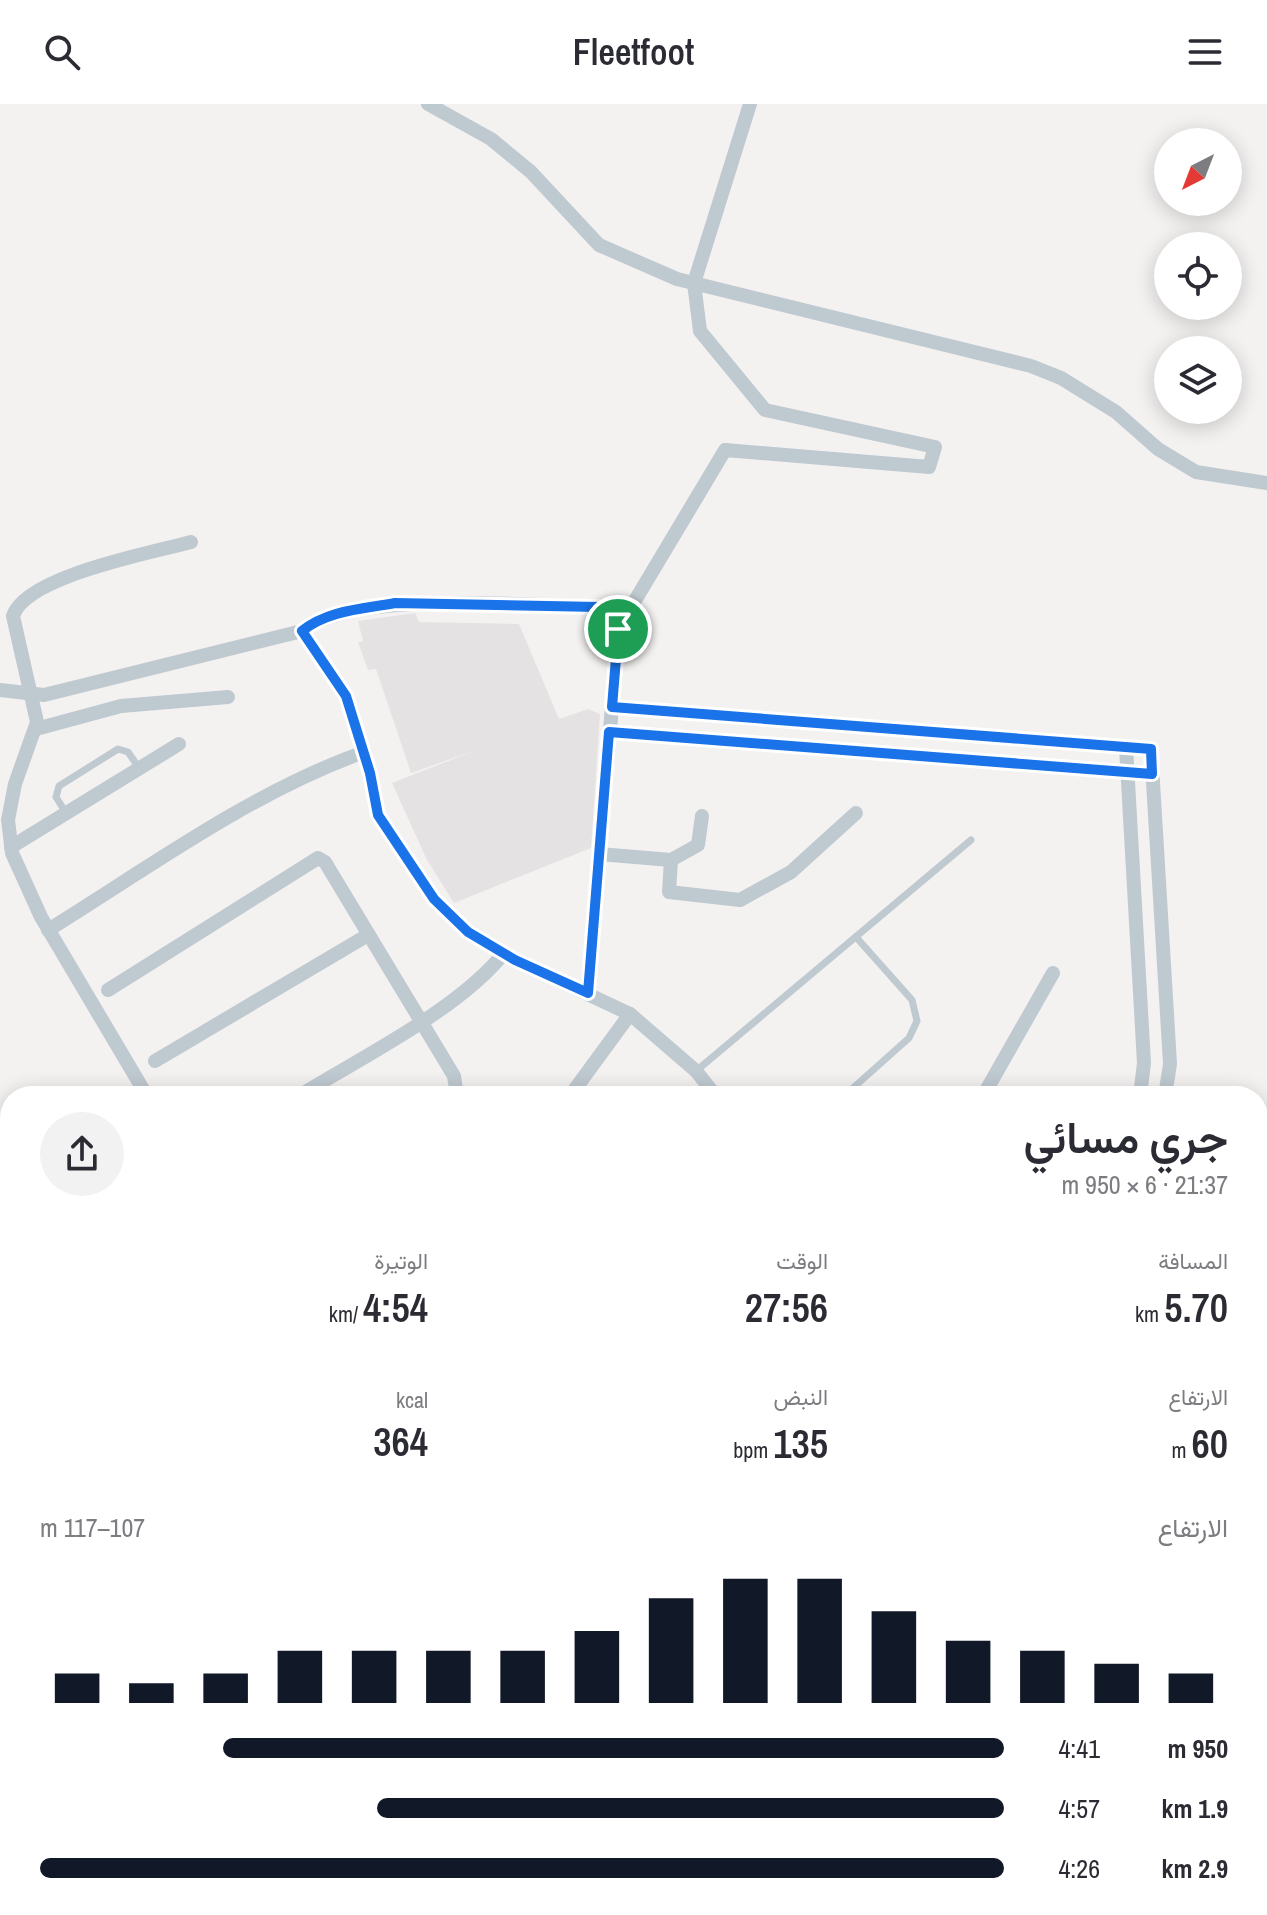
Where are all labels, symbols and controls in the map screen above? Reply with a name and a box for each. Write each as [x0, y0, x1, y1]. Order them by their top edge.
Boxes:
text: Fleetfoot [573, 28, 694, 76]
icon: search [40, 30, 84, 74]
icon: menu [1183, 30, 1227, 74]
north arrow [1154, 128, 1242, 216]
map controls [1154, 128, 1242, 424]
button: locate [1154, 232, 1242, 320]
button: layers [1154, 336, 1242, 424]
pin [584, 595, 652, 663]
icon: arrive [596, 607, 640, 651]
text: جري مسائي [1024, 1107, 1228, 1167]
button: share [40, 1112, 124, 1196]
text: 21:37 · 6 × 950 m [1061, 1167, 1228, 1202]
text: الوتيرة [374, 1246, 428, 1276]
text: الوقت [776, 1246, 828, 1276]
text: المسافة [1158, 1246, 1228, 1276]
text: 4:54 [363, 1281, 428, 1334]
text: 27:56 [745, 1281, 828, 1334]
text: 5.70 [1164, 1281, 1228, 1334]
text: /km [329, 1299, 363, 1329]
text: km [1135, 1299, 1164, 1329]
text: النبض [774, 1382, 828, 1412]
text: الارتفاع [1168, 1382, 1228, 1412]
text: kcal [396, 1385, 428, 1415]
text: 364 [373, 1415, 428, 1468]
text: 135 [773, 1417, 828, 1470]
text: 60 [1192, 1417, 1228, 1470]
text: bpm [733, 1435, 773, 1465]
text: m [1171, 1435, 1192, 1465]
text: 107–117 m [40, 1510, 145, 1545]
text: الارتفاع [1157, 1510, 1228, 1545]
text: 4:41 [1059, 1731, 1100, 1766]
text: 950 m [1168, 1731, 1228, 1766]
text: 4:57 [1059, 1791, 1100, 1826]
text: 1.9 km [1162, 1791, 1228, 1826]
text: 4:26 [1059, 1851, 1100, 1886]
text: 2.9 km [1162, 1851, 1228, 1886]

